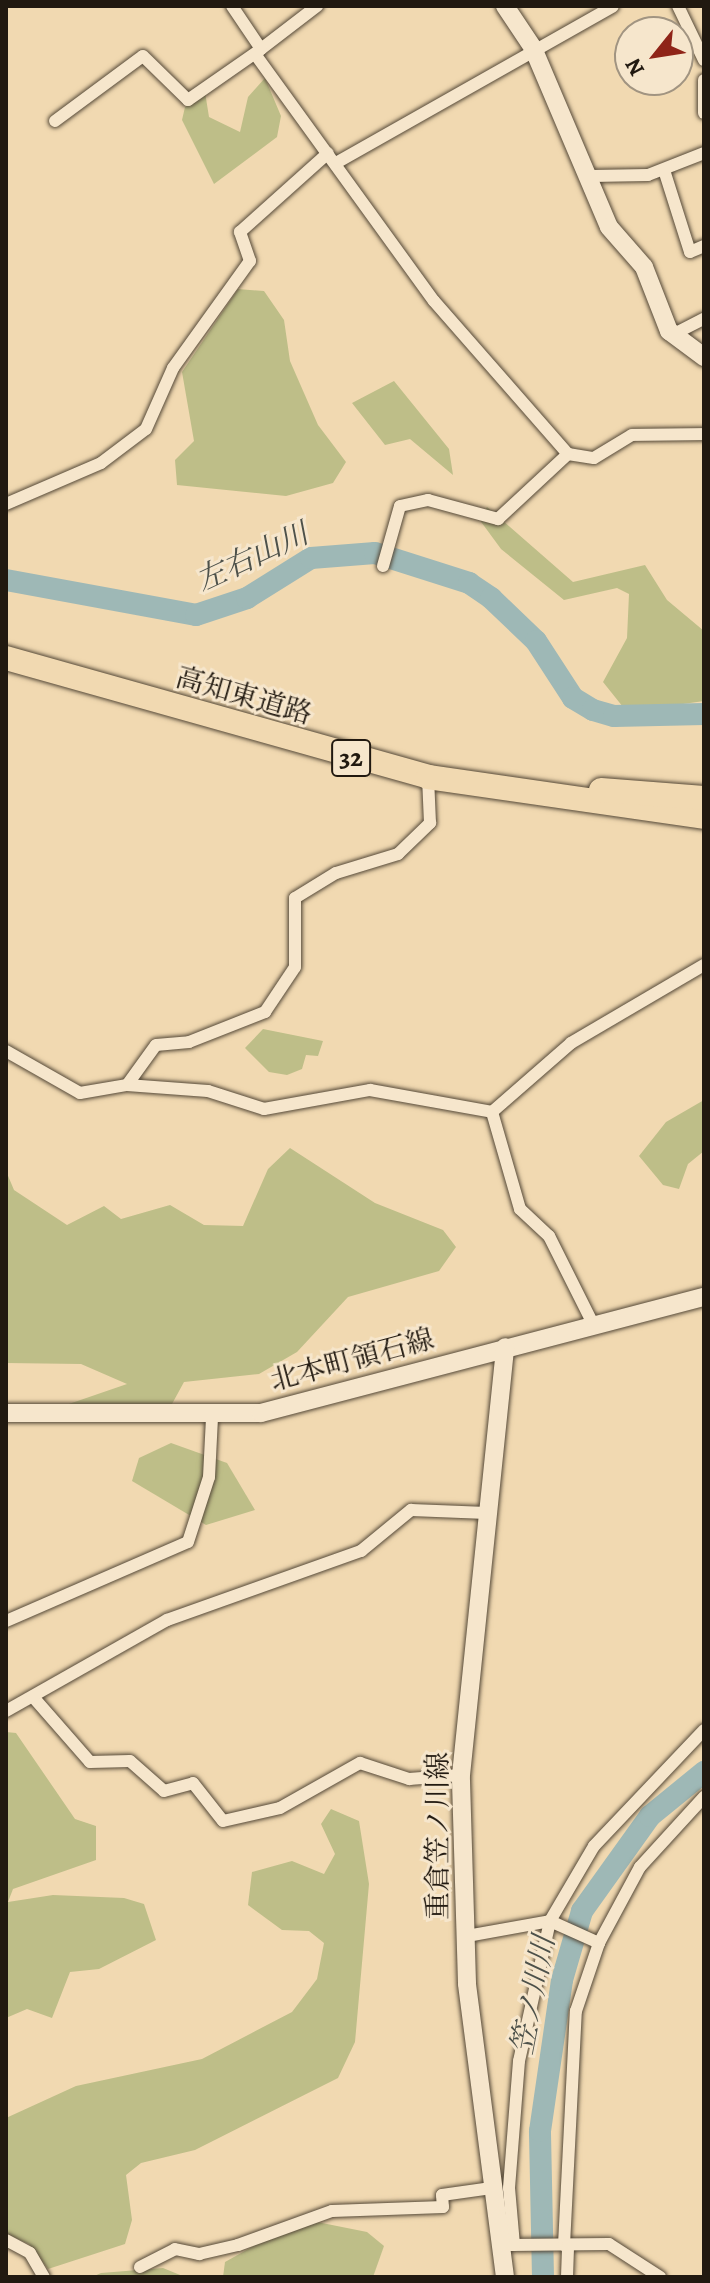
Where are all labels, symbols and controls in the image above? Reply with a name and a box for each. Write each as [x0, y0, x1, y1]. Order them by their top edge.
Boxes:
north arrow [614, 16, 694, 96]
text: N [618, 53, 652, 81]
water label: 左右山川 [190, 515, 314, 599]
street label: 高知東道路 [172, 661, 316, 731]
road number: 32 [331, 736, 371, 780]
street label: 北本町領石線 [267, 1322, 437, 1398]
street label: 重倉笠ノ川線 [421, 1752, 455, 1920]
water label: 笠ノ川川 [504, 1933, 562, 2057]

